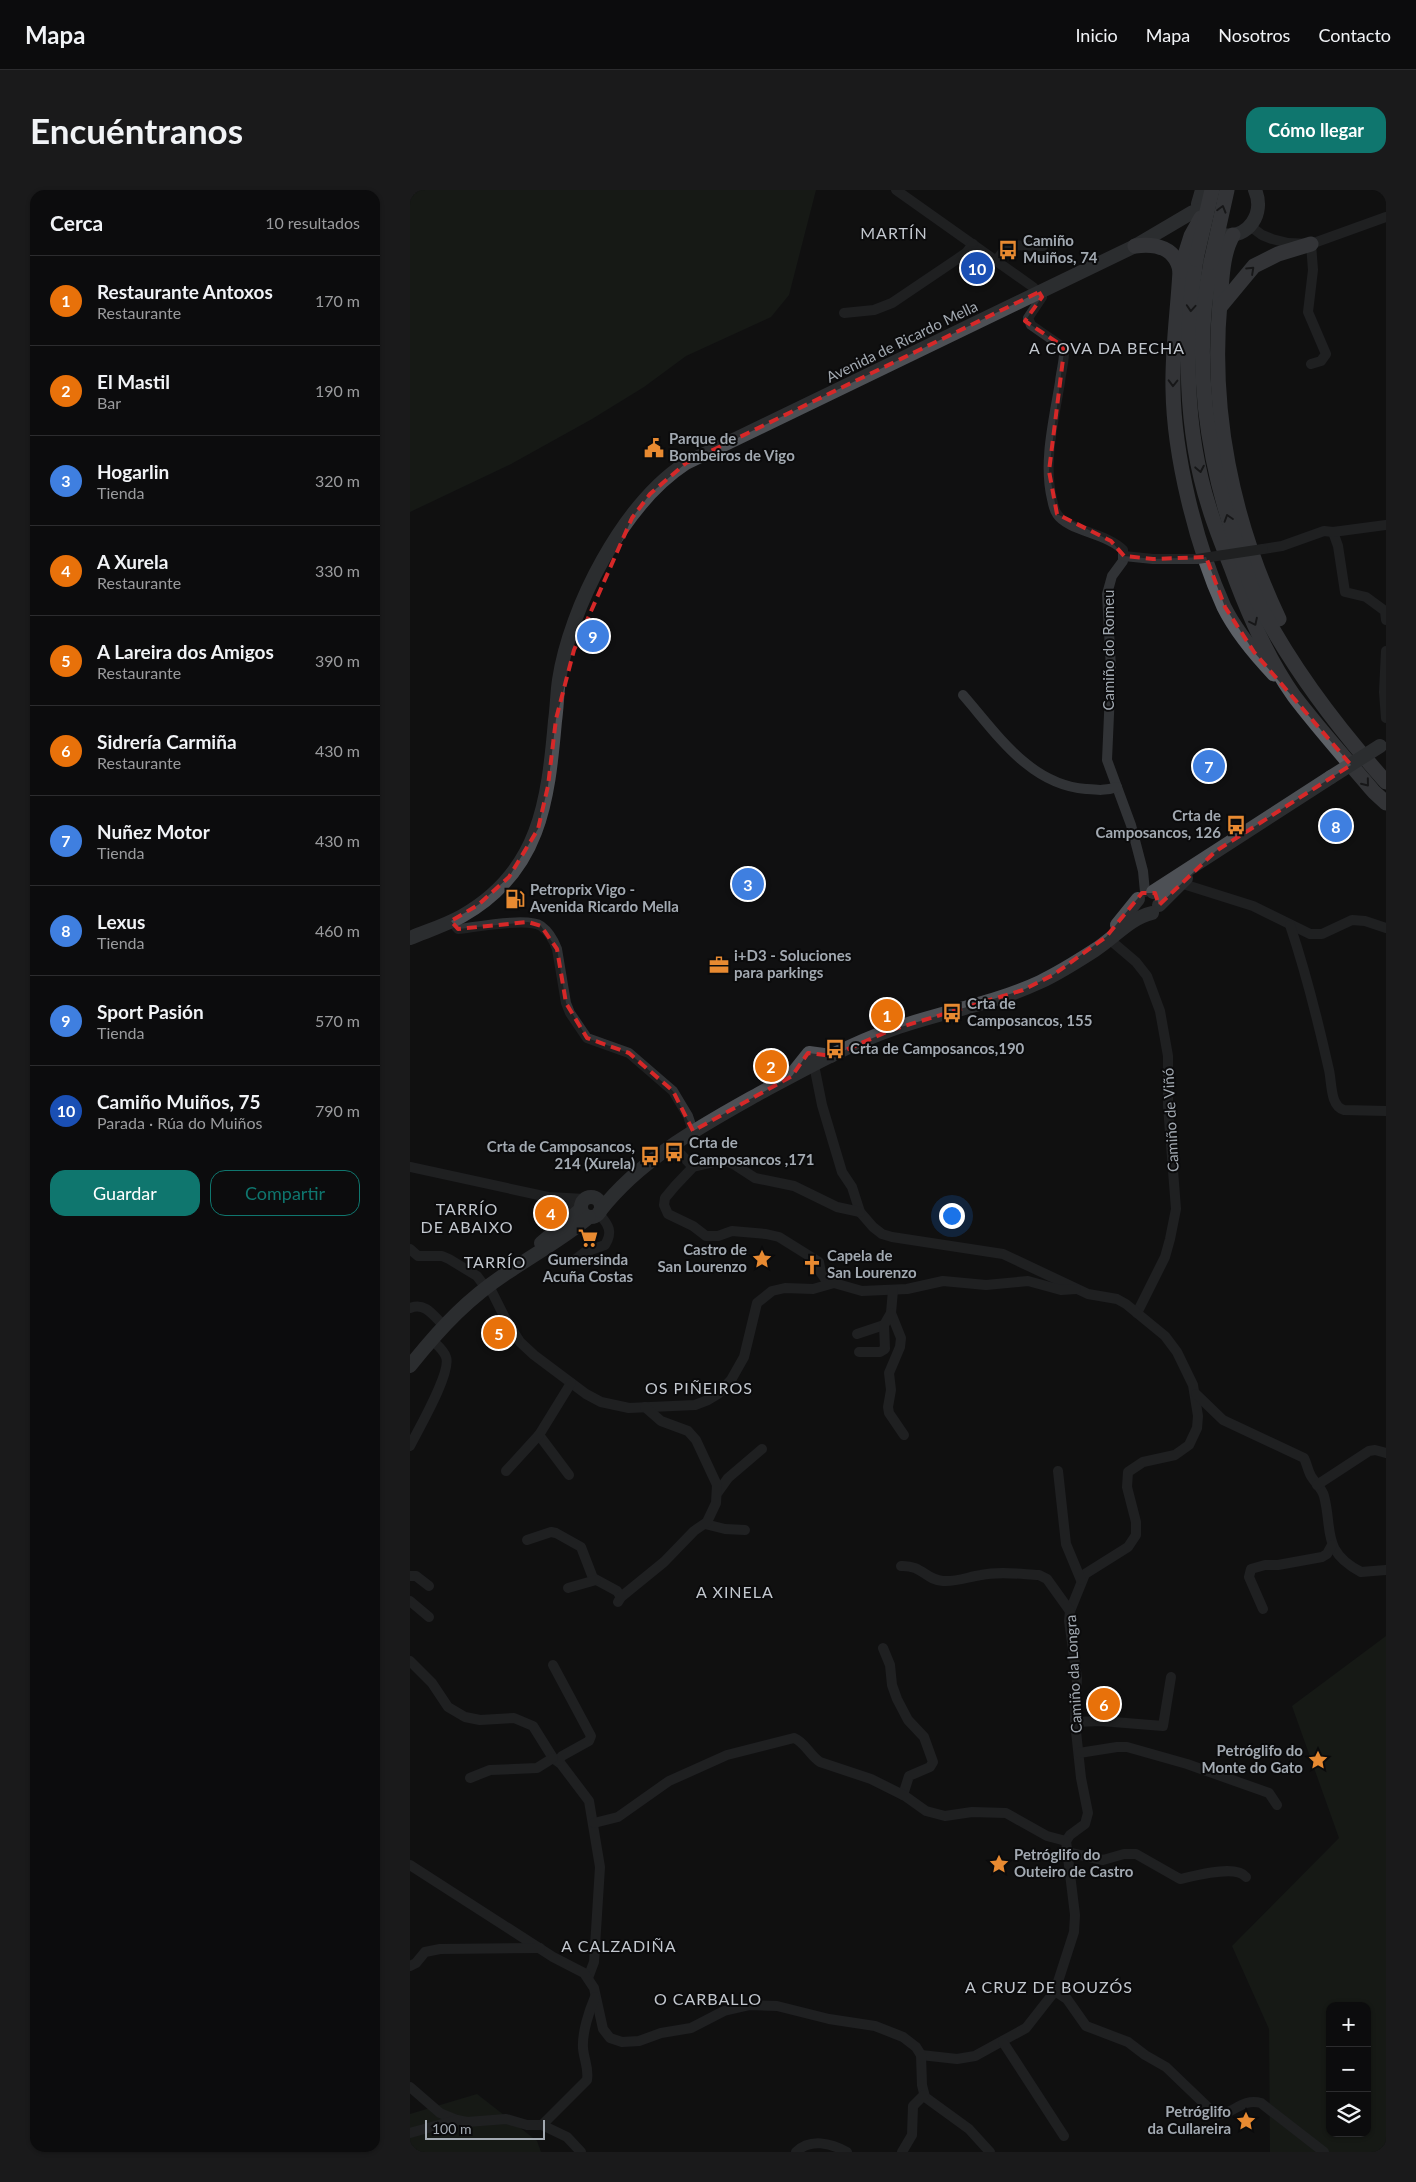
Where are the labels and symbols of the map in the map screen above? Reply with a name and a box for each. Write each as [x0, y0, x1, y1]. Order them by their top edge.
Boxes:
one-way arrow [1216, 204, 1227, 213]
district label: MARTÍN [860, 223, 928, 242]
place label: Camiño Muiños, 74 [1023, 231, 1098, 266]
bus stop icon: Camiño Muiños, 74 [997, 239, 1019, 261]
pin: 10 [961, 249, 993, 287]
one-way arrow [1245, 267, 1254, 276]
street label: Avenida de Ricardo Mella [823, 297, 980, 386]
one-way arrow [1185, 304, 1196, 312]
district label: A COVA DA BECHA [1029, 338, 1185, 357]
one-way arrow [1168, 380, 1178, 387]
place label: Parque de Bombeiros de Vigo [669, 429, 795, 464]
public building icon: Parque de Bombeiros de Vigo [643, 437, 665, 459]
one-way arrow [1194, 465, 1205, 474]
one-way arrow [1223, 514, 1233, 523]
street label: Camiño do Romeu [1099, 590, 1117, 710]
pin: 9 [577, 617, 609, 655]
one-way arrow [1248, 617, 1258, 626]
pin: 7 [1193, 747, 1225, 785]
one-way arrow [1361, 778, 1370, 787]
place label: Crta de Camposancos, 126 [1096, 806, 1221, 841]
pin: 8 [1320, 807, 1352, 845]
bus stop icon: Crta de Camposancos, 126 [1225, 814, 1247, 836]
pin: 3 [732, 865, 764, 903]
place label: Petroprix Vigo - Avenida Ricardo Mella [529, 880, 679, 915]
fuel station icon: Petroprix Vigo - Avenida Ricardo Mella [504, 888, 526, 910]
place label: i+D3 - Soluciones para parkings [734, 946, 852, 981]
office icon: i+D3 - Soluciones para parkings [708, 954, 730, 976]
place label: Crta de Camposancos, 155 [967, 994, 1092, 1029]
pin: 1 [871, 996, 903, 1034]
bus stop icon: Crta de Camposancos, 155 [941, 1002, 963, 1024]
bus stop icon: Crta de Camposancos,190 [824, 1038, 846, 1060]
place label: Crta de Camposancos,190 [850, 1039, 1025, 1057]
pin: 2 [755, 1047, 787, 1085]
street label: Camiño de Viñó [1158, 1067, 1182, 1173]
place label: Crta de Camposancos ,171 [689, 1133, 814, 1168]
place label: Crta de Camposancos, 214 (Xurela) [487, 1137, 635, 1172]
bus stop icon: Crta de Camposancos ,171 [663, 1141, 685, 1163]
bus stop icon: Crta de Camposancos, 214 (Xurela) [639, 1145, 661, 1167]
pin: 4 [535, 1194, 567, 1232]
district label: TARRÍO DE ABAIXO [420, 1199, 514, 1236]
your location [939, 1203, 965, 1229]
supermarket icon: Gumersinda Acuña Costas [577, 1227, 599, 1249]
place label: Castro de San Lourenzo [657, 1240, 747, 1275]
place label: Capela de San Lourenzo [827, 1246, 917, 1281]
place icon: Castro de San Lourenzo [751, 1248, 773, 1270]
place label: Gumersinda Acuña Costas [542, 1250, 634, 1285]
district label: TARRÍO [464, 1252, 526, 1271]
church icon: Capela de San Lourenzo [801, 1254, 823, 1276]
pin: 5 [483, 1314, 515, 1352]
district label: OS PIÑEIROS [645, 1378, 753, 1397]
district label: A XINELA [696, 1582, 774, 1601]
street label: Camiño da Longra [1061, 1614, 1085, 1734]
pin: 6 [1088, 1685, 1120, 1723]
place label: Petróglifo do Monte do Gato [1202, 1741, 1303, 1776]
place icon: Petróglifo do Monte do Gato [1307, 1749, 1329, 1771]
place label: Petróglifo do Outeiro de Castro [1014, 1845, 1134, 1880]
place icon: Petróglifo do Outeiro de Castro [988, 1853, 1010, 1875]
district label: A CALZADIÑA [561, 1936, 677, 1955]
district label: A CRUZ DE BOUZÓS [965, 1977, 1133, 1996]
district label: O CARBALLO [654, 1989, 762, 2008]
place label: Petróglifo da Cullareira [1148, 2102, 1231, 2137]
place icon: Petróglifo da Cullareira [1235, 2110, 1257, 2132]
scale bar [425, 2117, 545, 2140]

